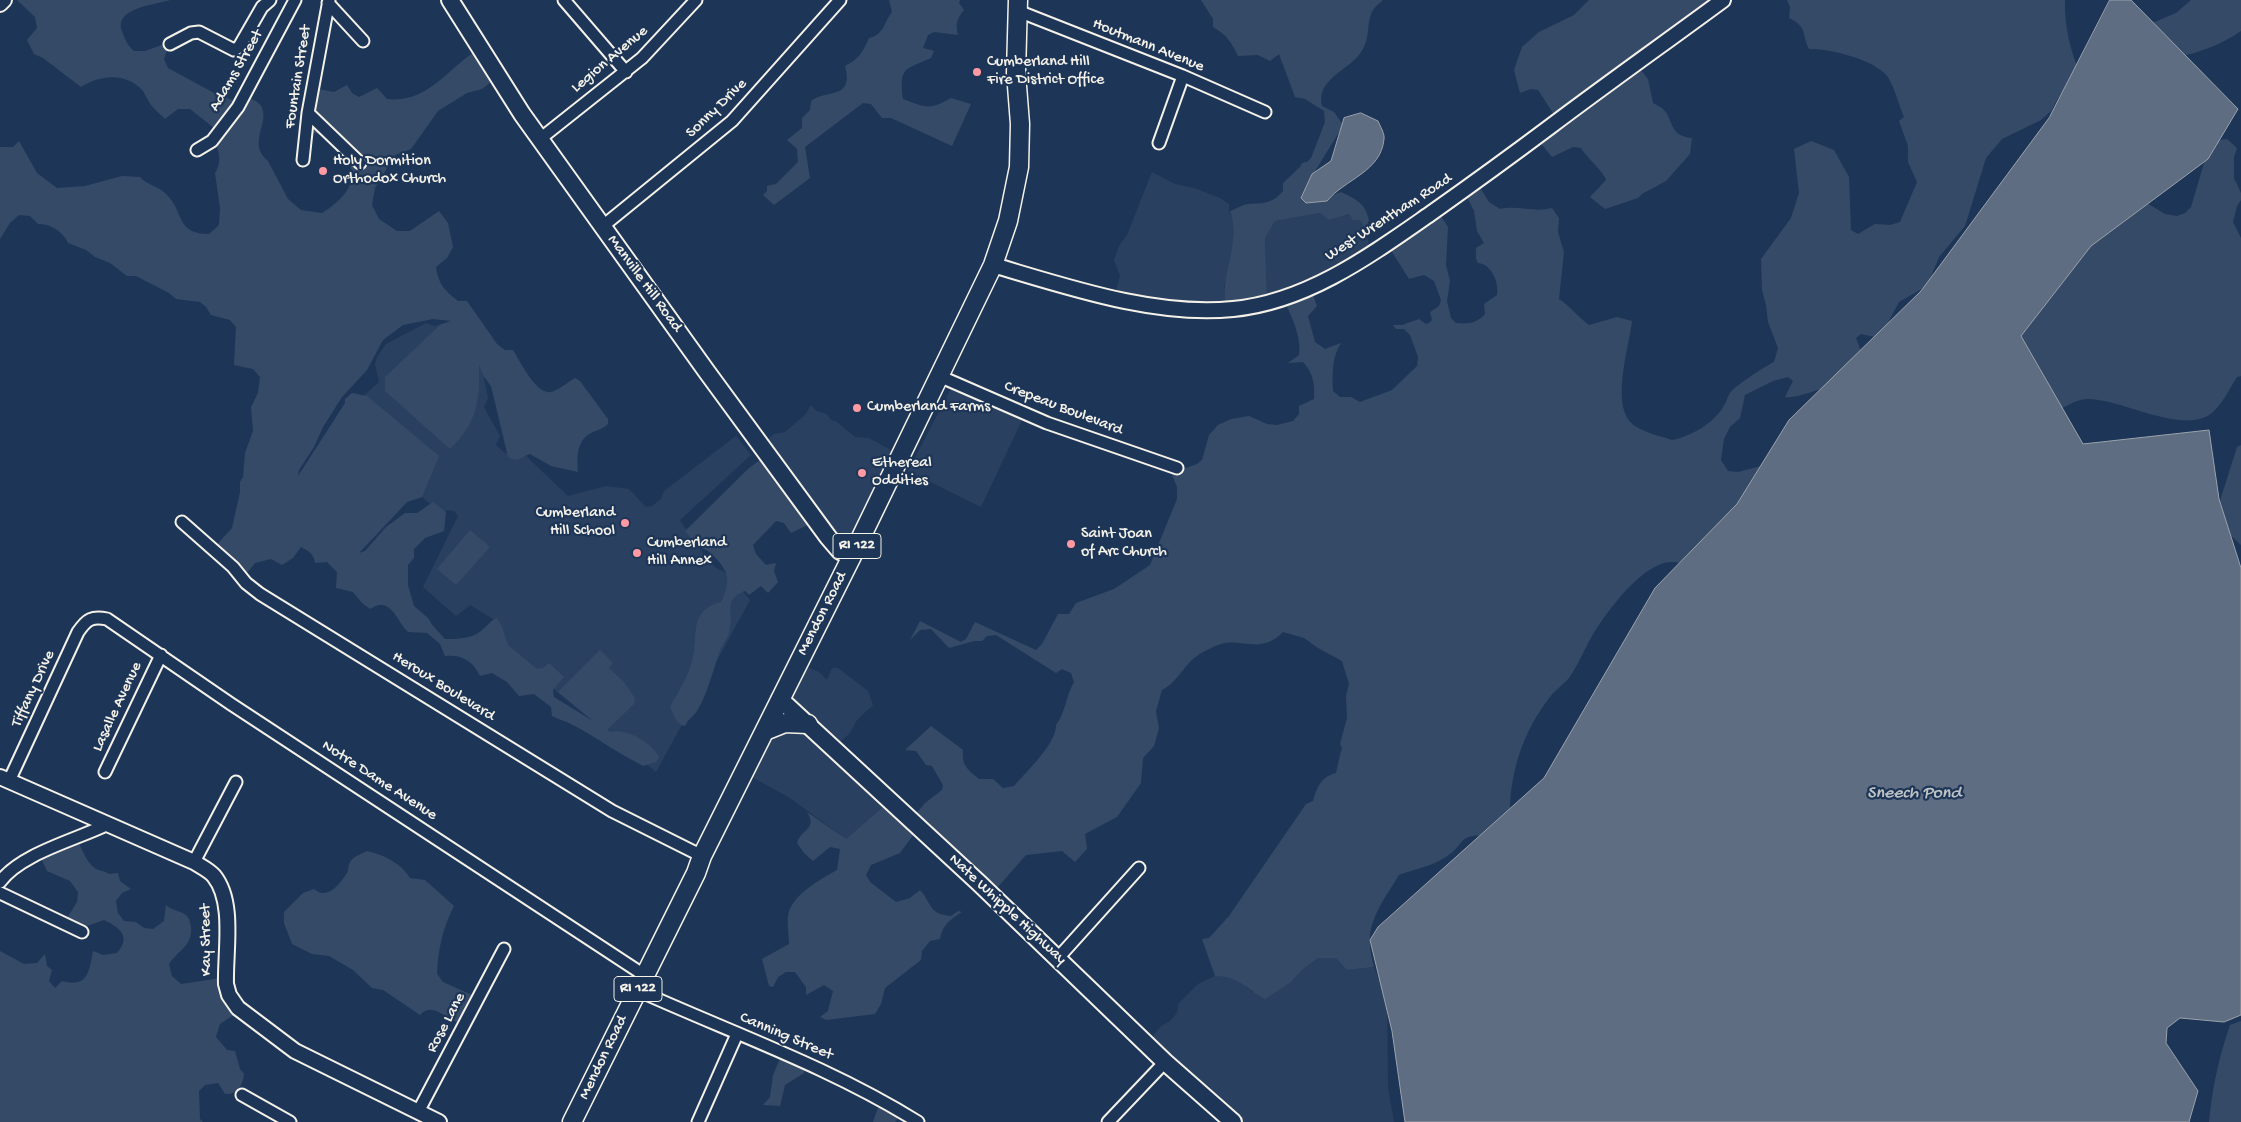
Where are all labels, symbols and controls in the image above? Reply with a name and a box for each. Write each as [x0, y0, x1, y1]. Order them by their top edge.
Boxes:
street label: Houtmann Avenue [1089, 15, 1207, 77]
street label: Legion Avenue [568, 22, 652, 98]
street label: Fountain Street [281, 24, 317, 130]
street label: Adams Street [206, 27, 268, 115]
place label: Cumberland Hill Fire District Office [987, 53, 1104, 91]
marker: Cumberland Hill Fire District Office [971, 66, 983, 78]
street label: Sonny Drive [682, 75, 752, 143]
place label: Holy Dormition Orthodox Church [333, 152, 446, 190]
marker: Holy Dormition Orthodox Church [317, 165, 329, 177]
street label: West Wrentham Road [1322, 170, 1456, 266]
street label: Manville Hill Road [602, 232, 686, 336]
street label: Crepeau Boulevard [1001, 378, 1125, 440]
place label: Cumberland Farms [867, 398, 990, 418]
marker: Cumberland Farms [851, 402, 863, 414]
place label: Ethereal Oddities [872, 454, 932, 492]
marker: Ethereal Oddities [856, 467, 868, 479]
place label: Cumberland Hill School [536, 504, 615, 542]
marker: Cumberland Hill School [619, 517, 631, 529]
place label: Saint Joan of Arc Church [1081, 525, 1167, 563]
place label: Cumberland Hill Annex [647, 534, 726, 572]
road number: RI 122 [833, 534, 881, 558]
marker: Saint Joan of Arc Church [1065, 538, 1077, 550]
marker: Cumberland Hill Annex [631, 547, 643, 559]
street label: Mendon Road [794, 569, 852, 659]
street label: Tiffany Drive [8, 648, 60, 730]
street label: Heroux Boulevard [388, 648, 498, 726]
street label: Lasalle Avenue [89, 659, 147, 755]
street label: Notre Dame Avenue [318, 737, 440, 825]
water label: Sneech Pond [1867, 783, 1961, 805]
street label: Nate Whipple Highway [944, 850, 1070, 970]
street label: Kay Street [197, 904, 217, 976]
road number: RI 122 [614, 976, 662, 1002]
street label: Rose Lane [423, 990, 471, 1056]
street label: Canning Street [737, 1009, 835, 1065]
street label: Mendon Road [575, 1013, 633, 1103]

